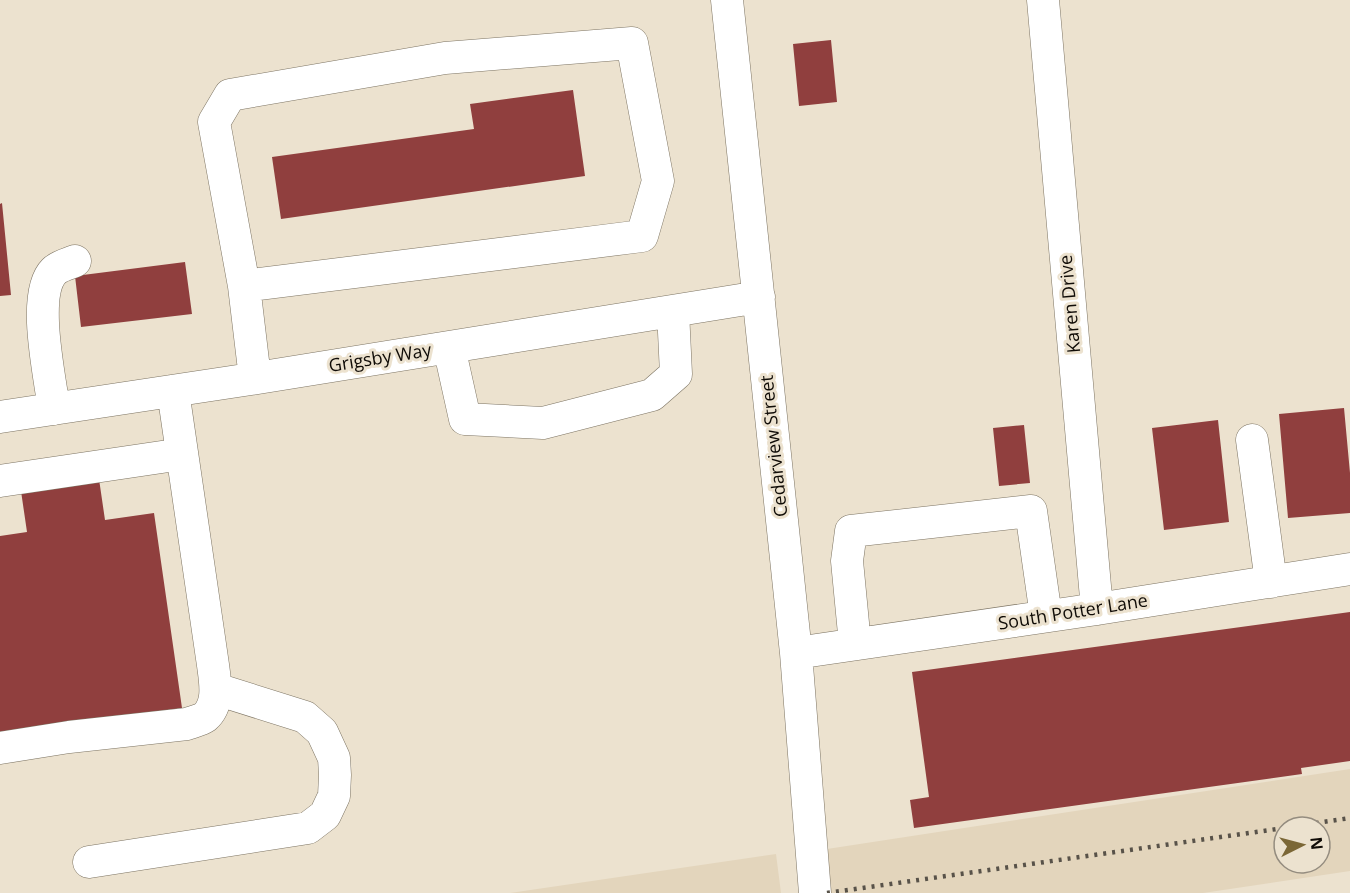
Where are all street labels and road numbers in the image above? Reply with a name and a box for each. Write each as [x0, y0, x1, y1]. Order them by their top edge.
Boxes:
street label: Karen Drive [1053, 254, 1085, 354]
street label: Grigsby Way [327, 337, 434, 377]
street label: Cedarview Street [754, 374, 792, 518]
street label: South Potter Lane [996, 587, 1149, 635]

